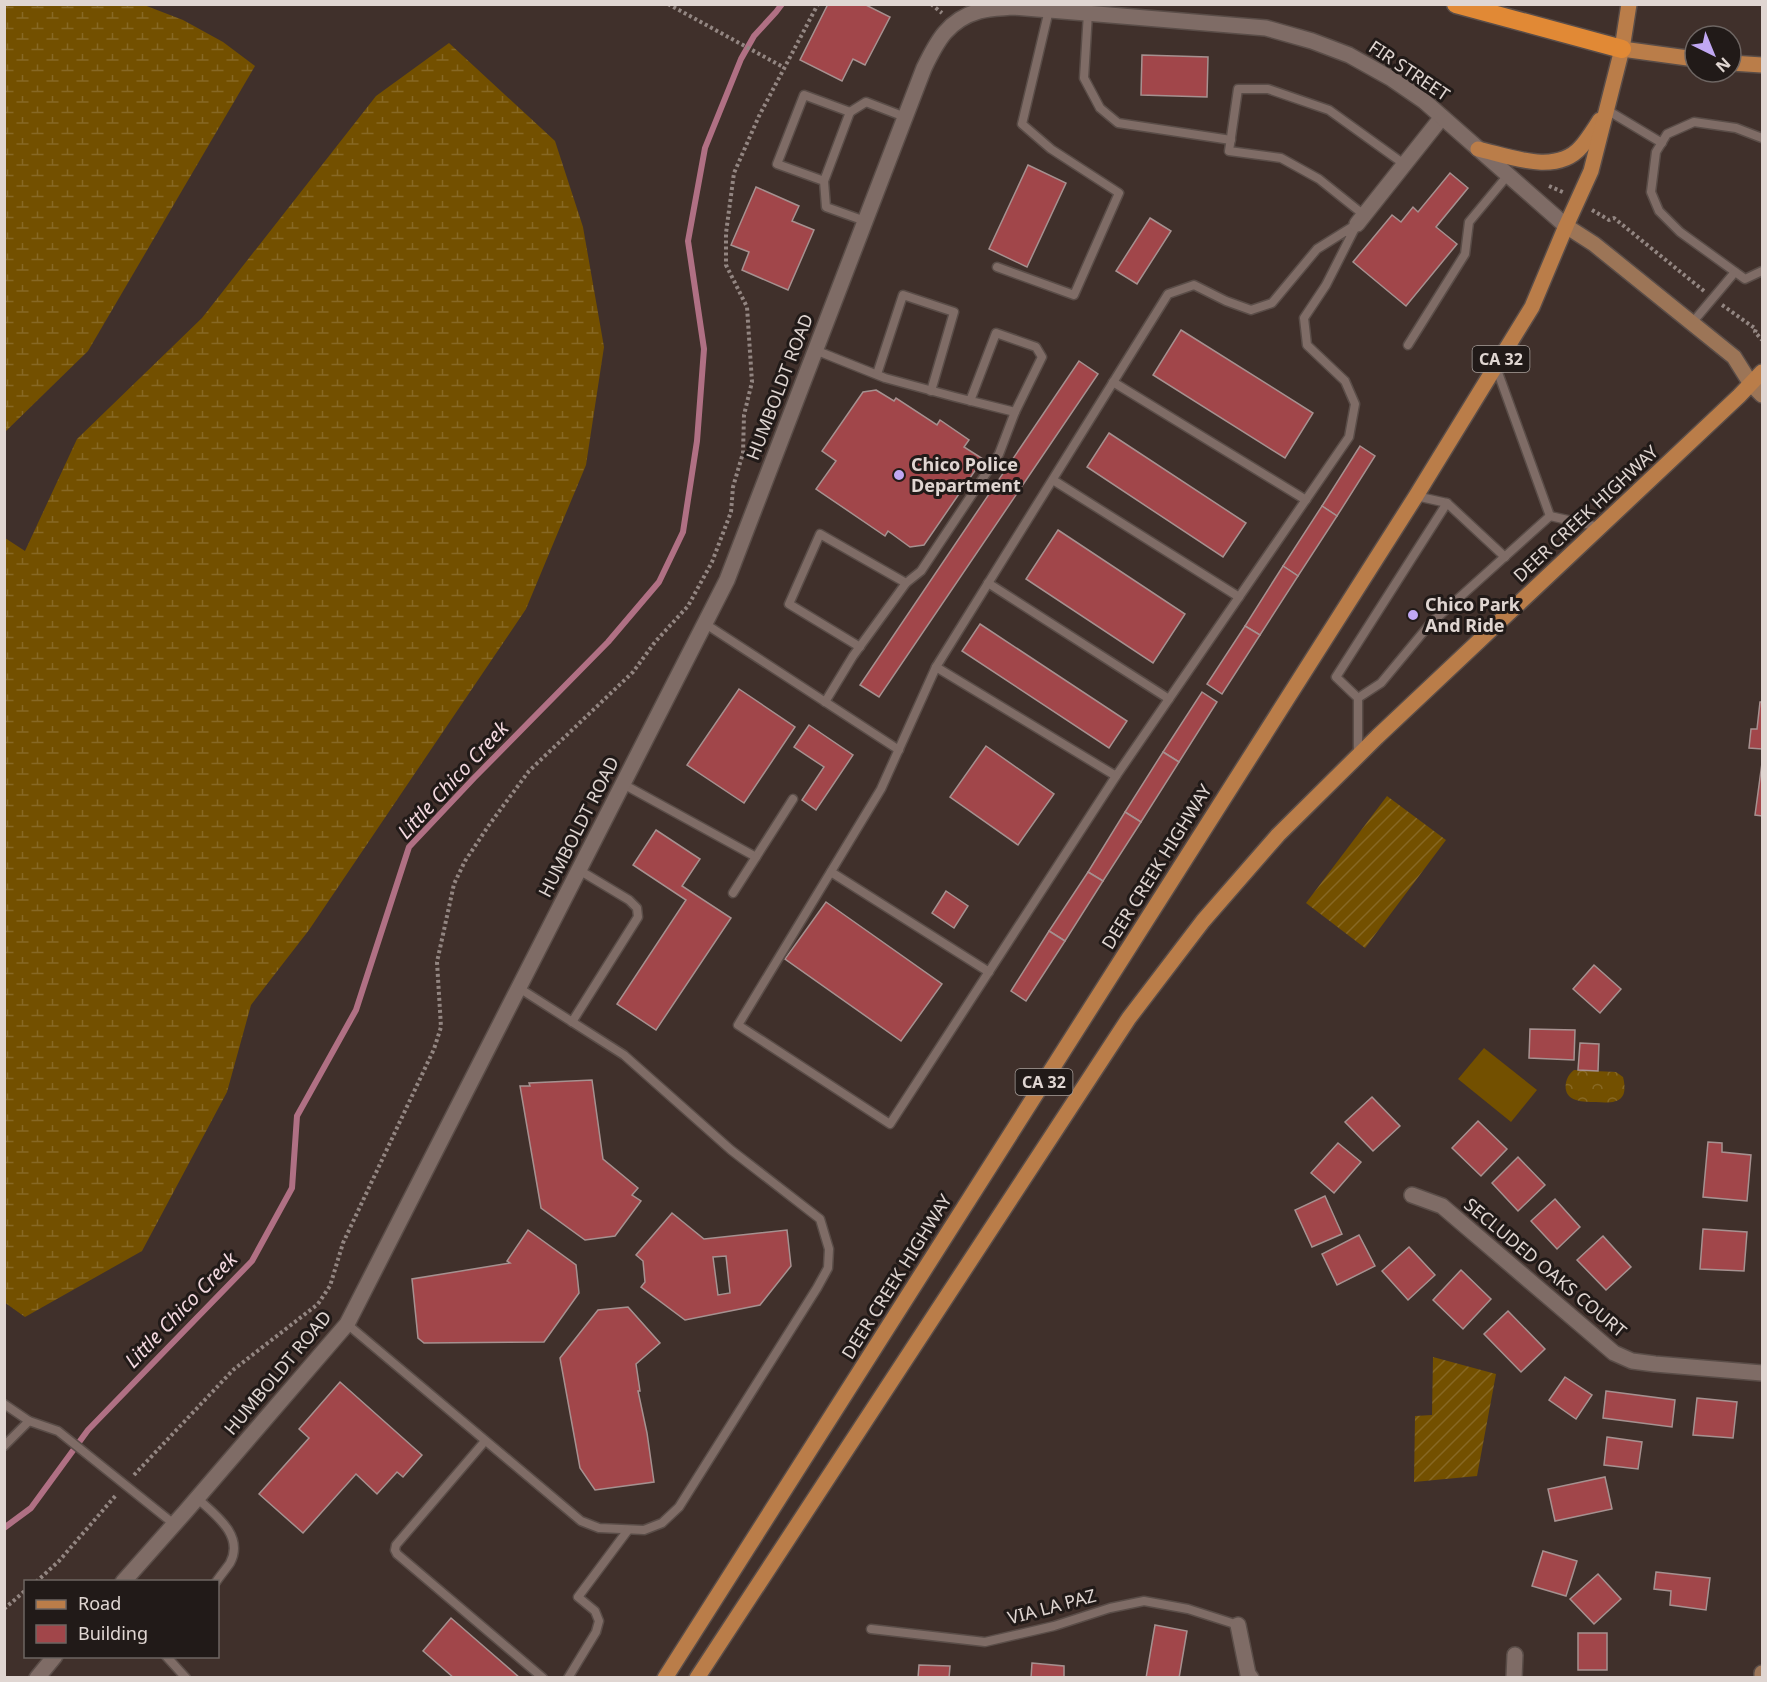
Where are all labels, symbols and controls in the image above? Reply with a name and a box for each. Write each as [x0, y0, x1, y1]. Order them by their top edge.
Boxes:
north arrow [1683, 24, 1743, 84]
street label: FIR STREET [1365, 34, 1455, 106]
text: N [1711, 52, 1735, 77]
street label: HUMBOLDT ROAD [740, 310, 818, 463]
road number: CA 32 [1472, 346, 1530, 372]
street label: DEER CREEK HIGHWAY [1508, 439, 1664, 587]
place label: Chico Police Department [911, 452, 1021, 497]
marker: Chico Police Department [892, 468, 906, 482]
place label: Chico Park And Ride [1425, 592, 1521, 637]
marker: Chico Park And Ride [1406, 608, 1420, 622]
water label: Little Chico Creek [391, 714, 515, 844]
street label: HUMBOLDT ROAD [532, 752, 624, 901]
street label: DEER CREEK HIGHWAY [1096, 779, 1217, 953]
road number: CA 32 [1016, 1069, 1072, 1095]
street label: DEER CREEK HIGHWAY [836, 1189, 957, 1363]
street label: SECLUDED OAKS COURT [1459, 1192, 1632, 1342]
water label: Little Chico Creek [118, 1245, 244, 1374]
street label: HUMBOLDT ROAD [218, 1305, 336, 1439]
legend [24, 1580, 219, 1658]
street label: VIA LA PAZ [1005, 1583, 1099, 1629]
text: Road [78, 1591, 121, 1615]
text: Building [78, 1621, 148, 1645]

